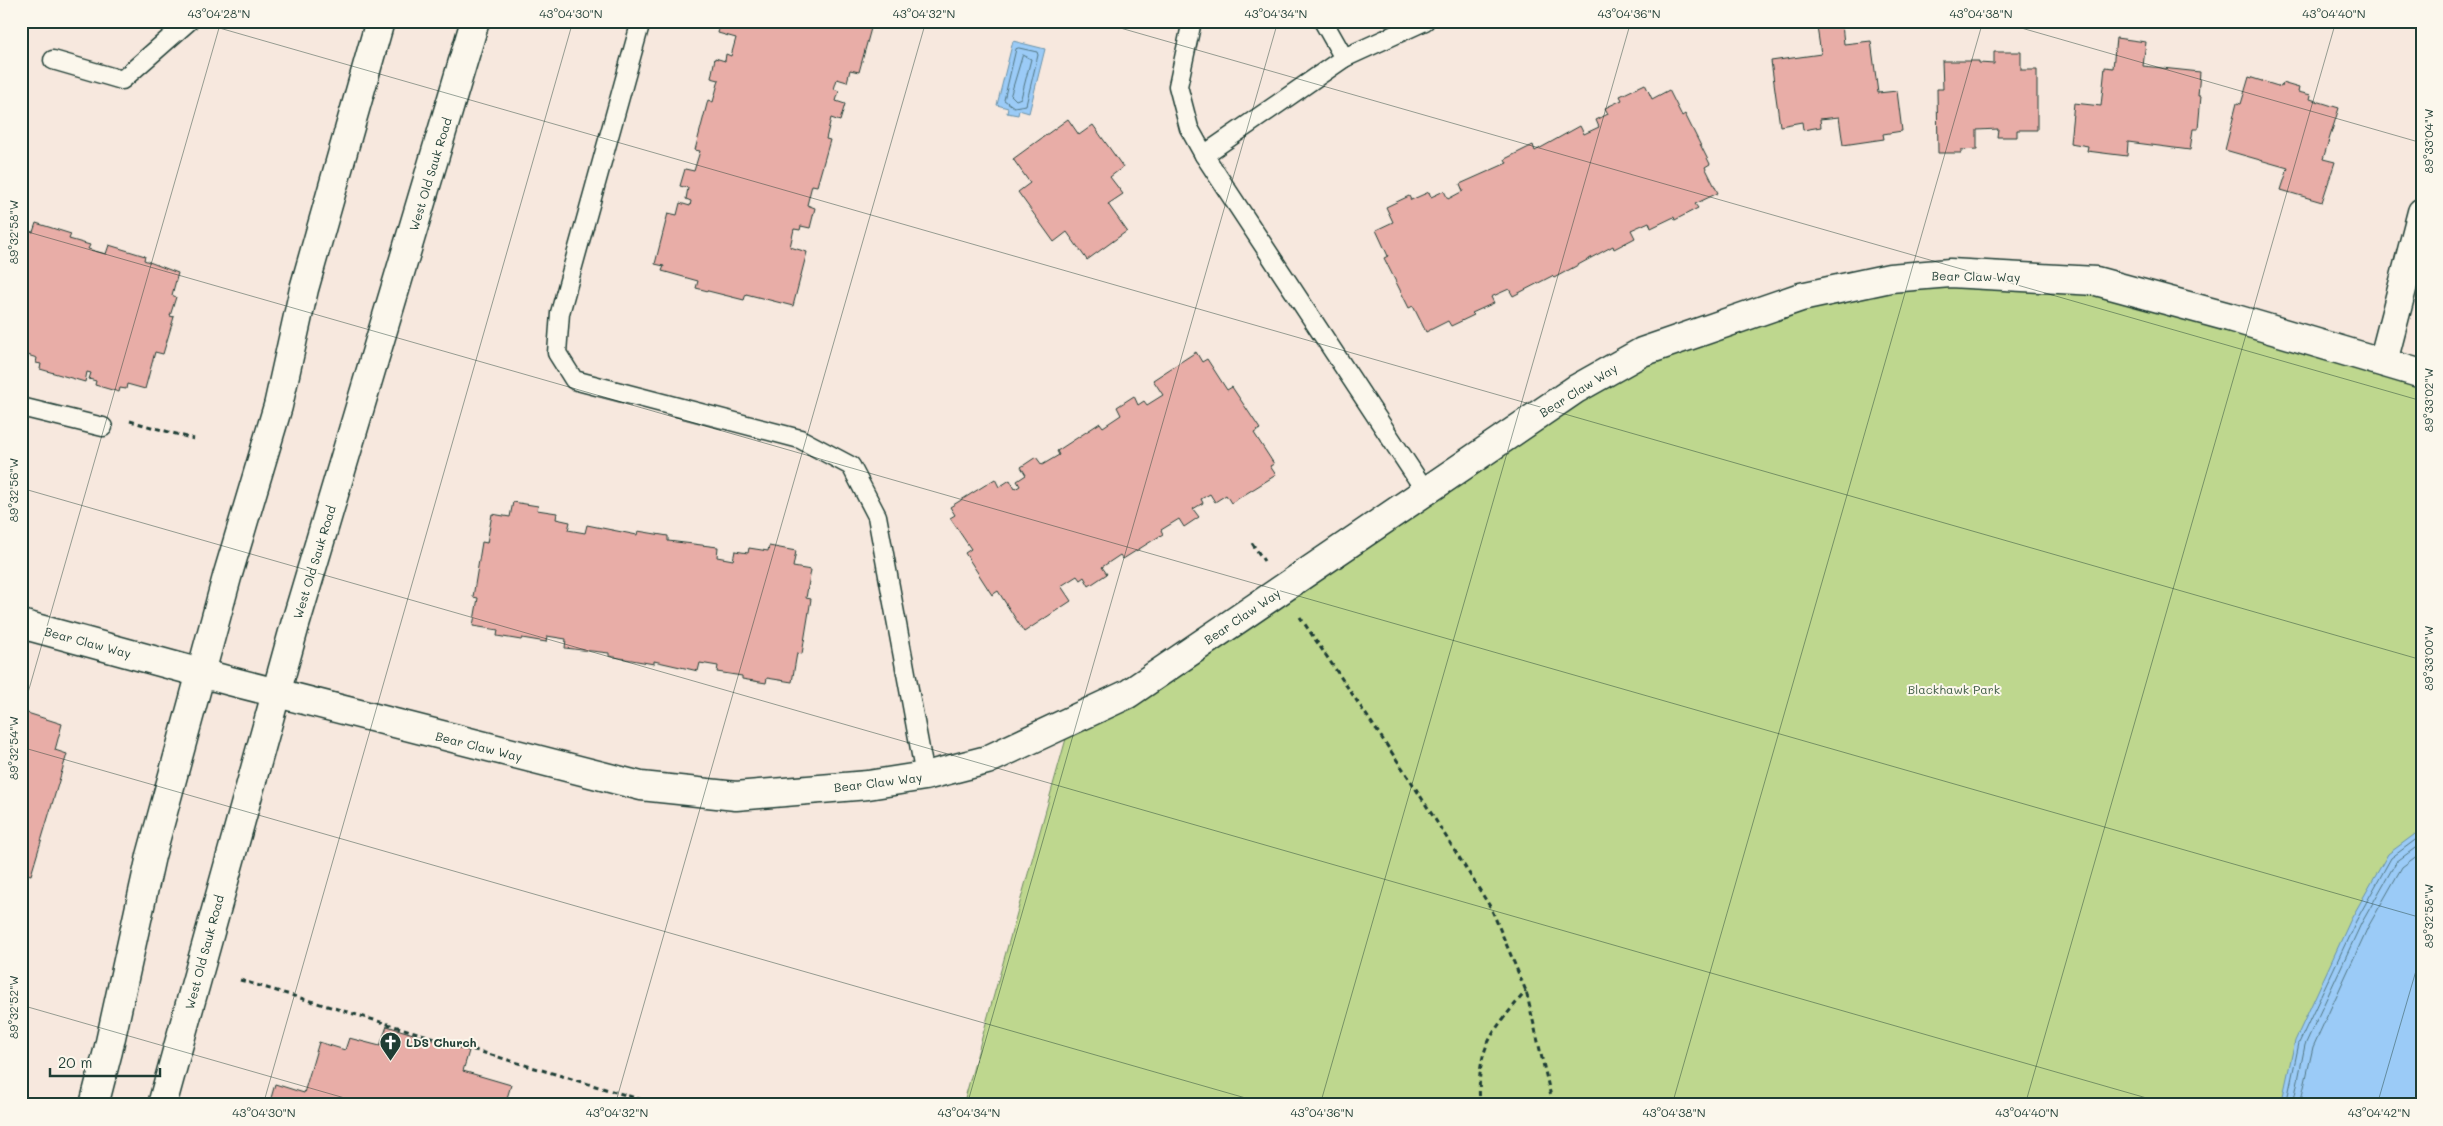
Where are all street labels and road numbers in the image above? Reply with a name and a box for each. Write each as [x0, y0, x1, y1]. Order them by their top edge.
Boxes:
street label: West Old Sauk Road [405, 115, 455, 233]
street label: Bear Claw Way [1932, 267, 2020, 285]
street label: Bear Claw Way [1536, 360, 1620, 420]
street label: West Old Sauk Road [289, 503, 339, 621]
street label: Bear Claw Way [1201, 585, 1283, 647]
street label: Bear Claw Way [43, 623, 133, 661]
street label: Bear Claw Way [434, 728, 524, 764]
street label: Bear Claw Way [833, 769, 923, 795]
street label: West Old Sauk Road [181, 893, 227, 1011]

